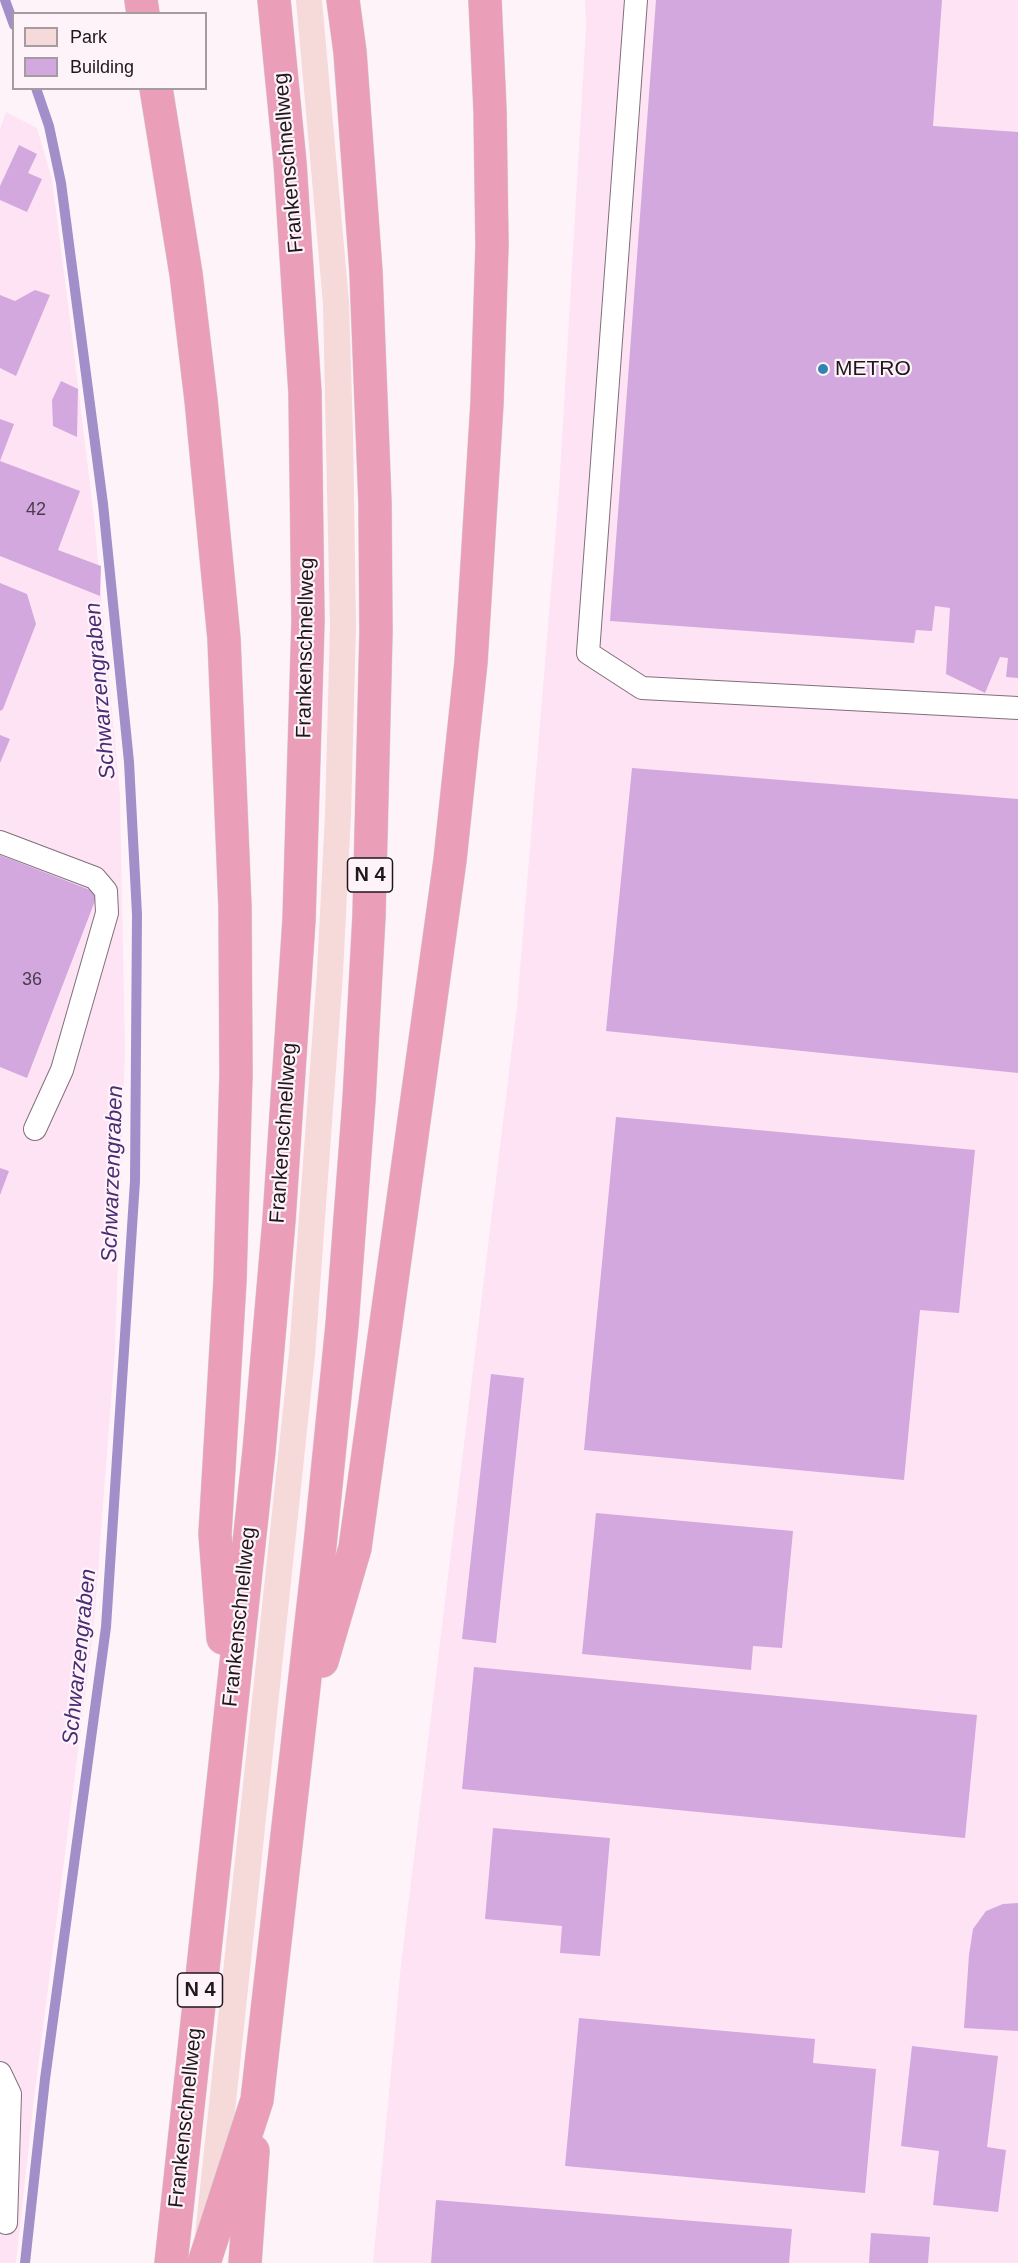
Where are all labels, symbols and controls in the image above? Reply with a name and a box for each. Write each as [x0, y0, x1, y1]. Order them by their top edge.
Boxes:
legend [12, 12, 207, 90]
text: Park [70, 27, 107, 47]
text: Building [70, 57, 134, 77]
street label: Frankenschnellweg [269, 72, 309, 254]
place label: METRO [835, 356, 911, 382]
marker: METRO [816, 362, 830, 376]
house number: 42 [26, 499, 46, 521]
street label: Frankenschnellweg [292, 557, 320, 739]
water label: Schwarzengraben [80, 602, 122, 780]
road number: N 4 [348, 858, 392, 892]
house number: 36 [22, 969, 42, 991]
street label: Frankenschnellweg [265, 1042, 303, 1224]
water label: Schwarzengraben [97, 1085, 129, 1263]
street label: Frankenschnellweg [218, 1526, 262, 1708]
water label: Schwarzengraben [58, 1567, 102, 1747]
road number: N 4 [178, 1973, 222, 2007]
street label: Frankenschnellweg [164, 2027, 208, 2209]

